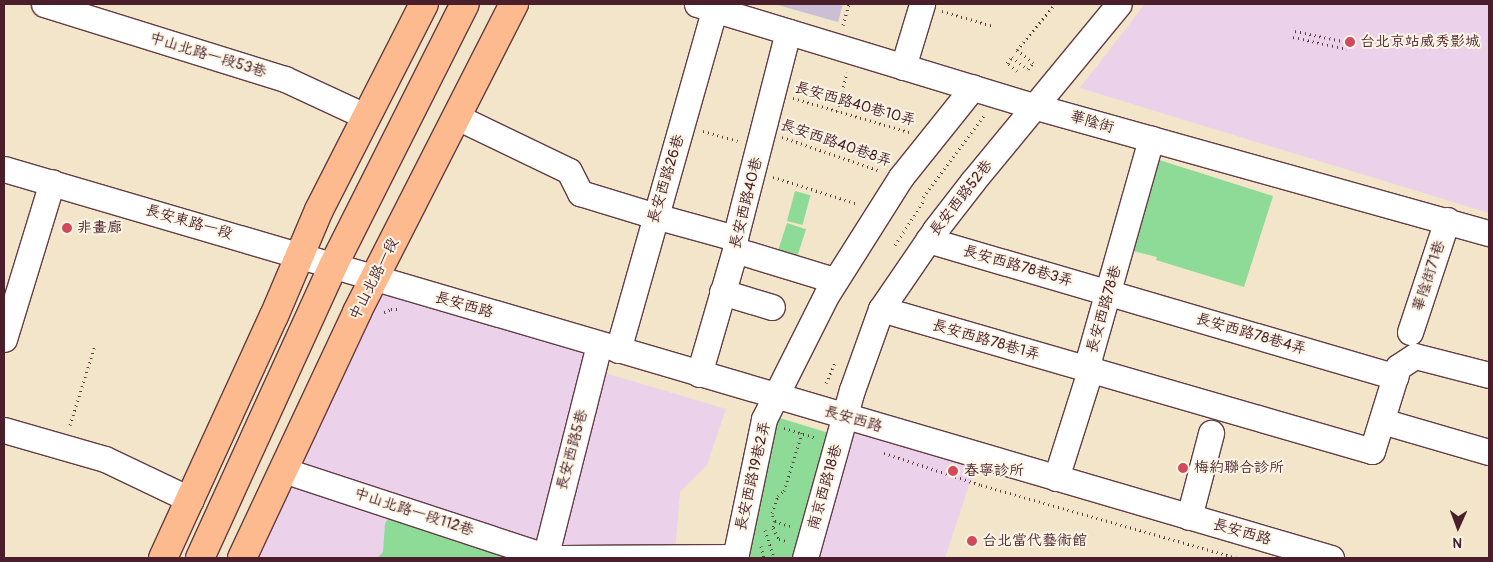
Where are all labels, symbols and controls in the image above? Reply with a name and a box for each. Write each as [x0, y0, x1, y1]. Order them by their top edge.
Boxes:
street label: 中山北路一段53巷 [147, 29, 269, 81]
place label: 台北京站威秀影城 [1360, 33, 1480, 51]
marker: 台北京站威秀影城 [1344, 36, 1356, 48]
street label: 長安西路40巷10弄 [792, 78, 918, 130]
street label: 華陰街 [1068, 107, 1116, 137]
street label: 長安西路40巷8弄 [778, 116, 894, 170]
street label: 長安西路26巷 [644, 132, 688, 226]
street label: 長安西路40巷 [726, 155, 766, 251]
street label: 長安西路52巷 [926, 156, 996, 240]
street label: 長安東路一段 [143, 201, 235, 243]
place label: 非畫廊 [77, 219, 122, 237]
marker: 非畫廊 [61, 222, 73, 234]
street label: 中山北路一段 [346, 235, 402, 323]
street label: 華陰街71巷 [1409, 238, 1449, 314]
street label: 長安西路78巷3弄 [961, 242, 1075, 290]
street label: 長安西路78巷 [1083, 263, 1125, 355]
street label: 長安西路 [433, 288, 495, 322]
street label: 長安西路78巷4弄 [1194, 310, 1308, 358]
street label: 長安西路78巷1弄 [930, 316, 1042, 364]
street label: 長安西路 [822, 402, 884, 436]
street label: 長安西路5巷 [553, 408, 591, 492]
street label: 長安西路19巷2弄 [732, 419, 774, 533]
street label: 南京西路18巷 [804, 442, 846, 532]
place label: 梅約聯合診所 [1194, 459, 1284, 477]
marker: 梅約聯合診所 [1176, 461, 1190, 475]
place label: 春寧診所 [964, 462, 1024, 480]
marker: 春寧診所 [946, 464, 960, 478]
street label: 中山北路一段112巷 [352, 484, 476, 540]
north arrow [1433, 502, 1483, 552]
street label: 長安西路 [1211, 515, 1273, 549]
place label: 台北當代藝術館 [982, 532, 1087, 550]
text: N [1452, 534, 1462, 551]
marker: 台北當代藝術館 [966, 535, 978, 547]

